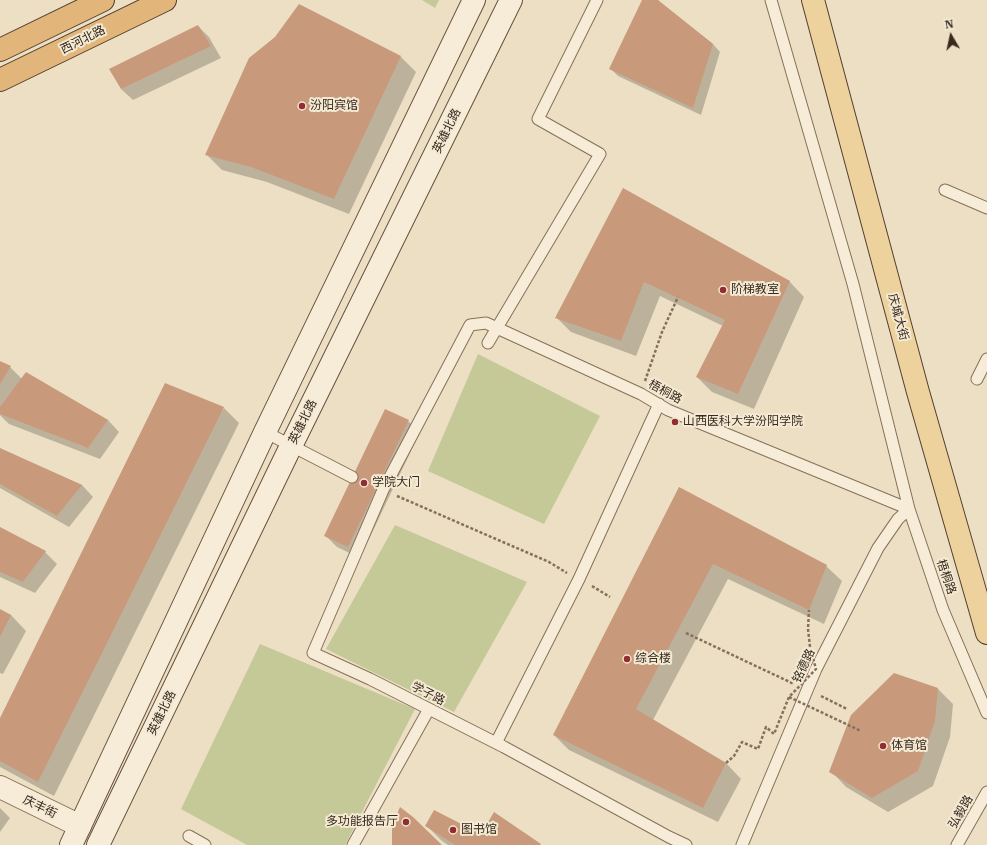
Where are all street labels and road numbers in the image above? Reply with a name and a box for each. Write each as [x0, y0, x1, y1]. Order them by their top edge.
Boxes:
street label: 西河北路 [58, 23, 108, 57]
street label: 英雄北路 [430, 106, 464, 156]
street label: 庆城大街 [885, 292, 911, 342]
street label: 梧桐路 [646, 377, 684, 407]
street label: 英雄北路 [286, 397, 320, 447]
street label: 梧桐路 [933, 558, 959, 596]
street label: 铭德路 [790, 647, 818, 685]
street label: 学子路 [409, 679, 447, 709]
street label: 英雄北路 [145, 688, 179, 738]
street label: 庆丰街 [21, 793, 59, 821]
street label: 弘毅路 [946, 793, 976, 831]

